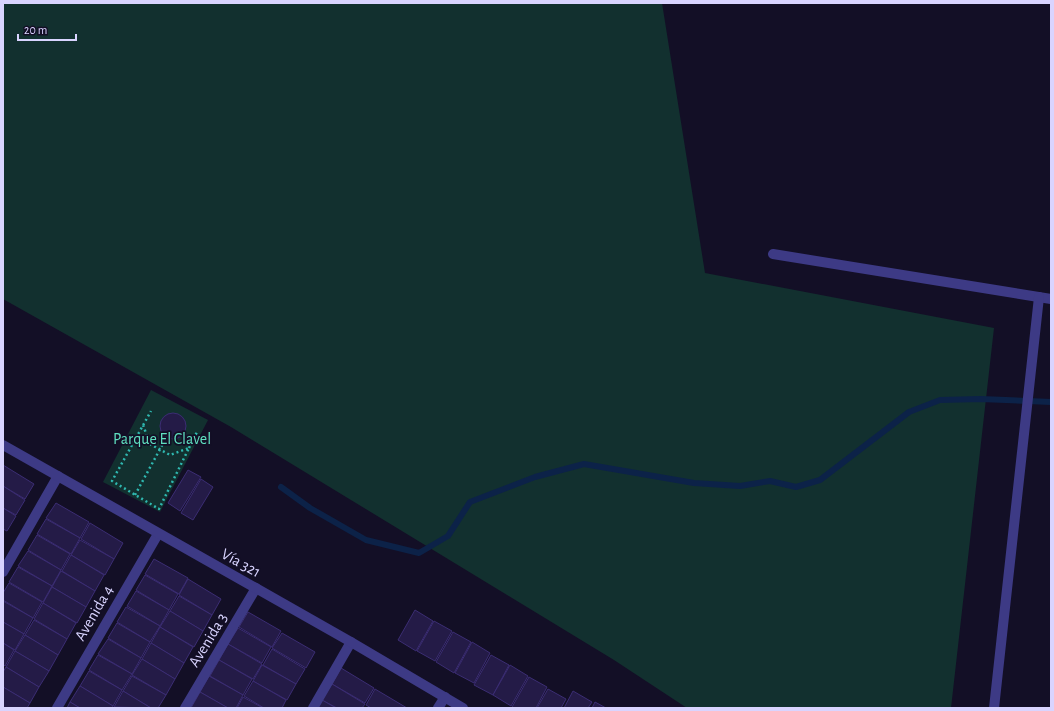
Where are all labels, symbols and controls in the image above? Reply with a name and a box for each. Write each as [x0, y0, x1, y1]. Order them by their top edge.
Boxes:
scale bar [18, 16, 76, 42]
text: 20 m [24, 24, 47, 36]
park label: Parque El Clavel [113, 431, 211, 447]
street label: Vía 321 [219, 546, 263, 580]
street label: Avenida 4 [72, 582, 116, 643]
street label: Avenida 3 [186, 610, 230, 670]

